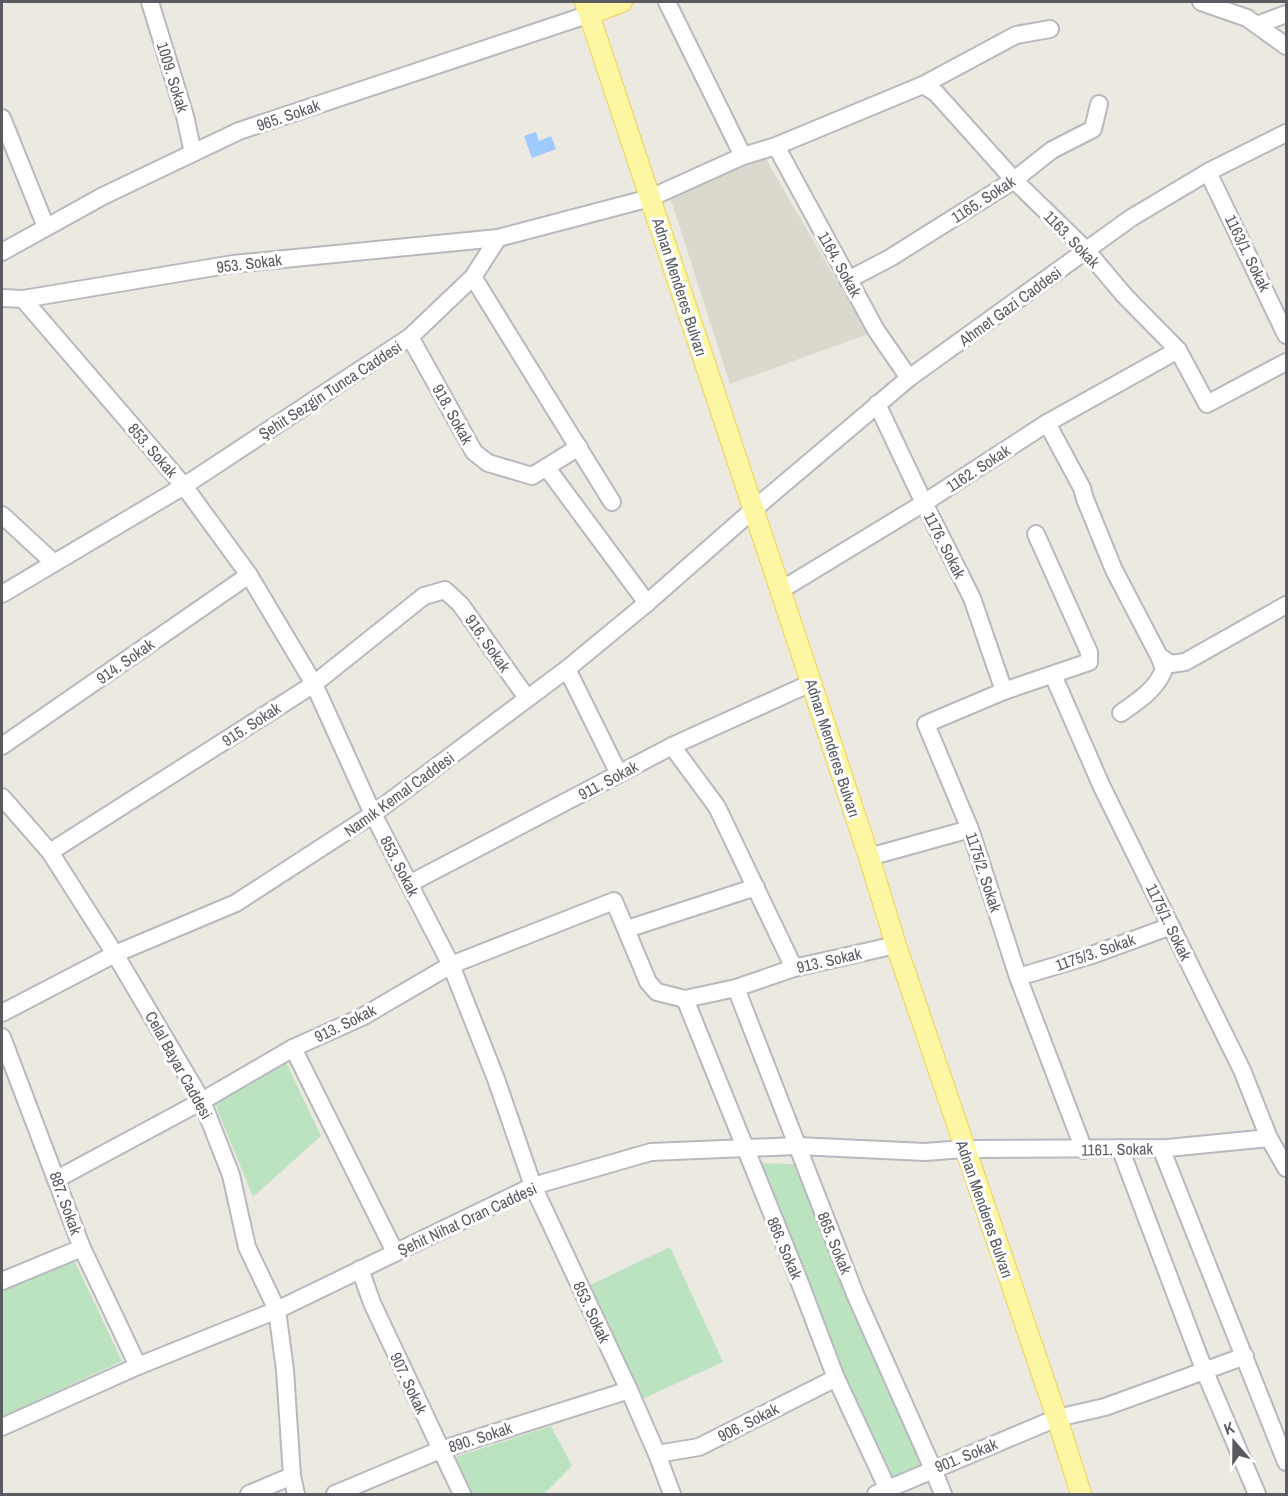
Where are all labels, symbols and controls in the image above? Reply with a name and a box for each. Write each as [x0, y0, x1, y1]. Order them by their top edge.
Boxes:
street label: 1009. Sokak [152, 39, 194, 116]
street label: 965. Sokak [253, 94, 323, 136]
street label: 1165. Sokak [947, 170, 1020, 228]
street label: 1163. Sokak [1039, 205, 1105, 273]
street label: 1163/1. Sokak [1220, 211, 1276, 295]
street label: Adnan Menderes Bulvarı [647, 214, 713, 359]
street label: 1164. Sokak [813, 227, 867, 301]
street label: 953. Sokak [215, 248, 283, 278]
street label: Ahmet Gazi Caddesi [953, 261, 1066, 351]
street label: Şehit Sezgin Tunca Caddesi [254, 335, 406, 445]
street label: 918. Sokak [427, 380, 479, 448]
street label: 853. Sokak [123, 418, 183, 482]
street label: 1162. Sokak [942, 439, 1015, 497]
street label: 1176. Sokak [919, 508, 971, 582]
street label: 916. Sokak [460, 610, 516, 677]
street label: 914. Sokak [92, 633, 159, 689]
street label: Adnan Menderes Bulvarı [800, 675, 866, 820]
street label: 915. Sokak [217, 697, 285, 751]
street label: Namık Kemal Caddesi [339, 747, 459, 841]
street label: 911. Sokak [574, 755, 642, 805]
street label: 1175/2. Sokak [961, 829, 1007, 915]
street label: 853. Sokak [375, 832, 425, 901]
street label: 1175/1. Sokak [1141, 880, 1197, 964]
street label: 1175/3. Sokak [1052, 928, 1138, 976]
street label: 913. Sokak [795, 942, 864, 978]
street label: 913. Sokak [311, 999, 380, 1047]
street label: Celal Bayar Caddesi [140, 1007, 218, 1123]
street label: Adnan Menderes Bulvarı [951, 1136, 1019, 1281]
street label: 1161. Sokak [1081, 1137, 1154, 1161]
street label: 887. Sokak [44, 1168, 88, 1238]
street label: Şehit Nihat Oran Caddesi [394, 1177, 540, 1261]
street label: 865. Sokak [813, 1208, 858, 1278]
street label: 866. Sokak [762, 1213, 808, 1283]
street label: 853. Sokak [568, 1278, 616, 1347]
street label: 907. Sokak [385, 1349, 433, 1418]
street label: 906. Sokak [714, 1397, 783, 1447]
north arrow [1204, 1412, 1264, 1472]
street label: 890. Sokak [445, 1416, 515, 1458]
text: K [1221, 1416, 1238, 1440]
street label: 901. Sokak [931, 1432, 1001, 1477]

